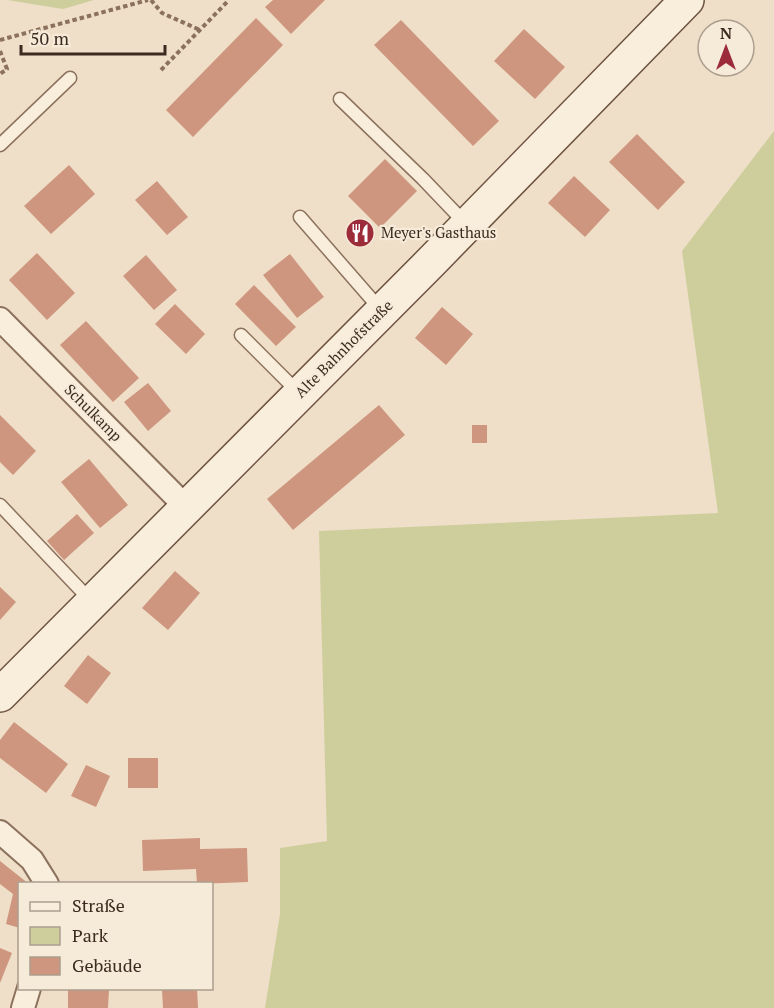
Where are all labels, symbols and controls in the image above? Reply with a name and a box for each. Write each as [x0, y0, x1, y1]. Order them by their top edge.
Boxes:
scale bar [21, 18, 165, 56]
north arrow [696, 18, 756, 78]
text: N [720, 22, 732, 44]
text: 50 m [30, 26, 70, 50]
restaurant icon: Meyer's Gasthaus [344, 217, 376, 249]
place label: Meyer's Gasthaus [381, 222, 496, 242]
street label: Alte Bahnhofstraße [290, 295, 397, 402]
street label: Schulkamp [61, 379, 127, 445]
legend [18, 882, 213, 990]
text: Straße [72, 893, 125, 917]
text: Park [72, 923, 109, 947]
text: Gebäude [72, 953, 142, 977]

